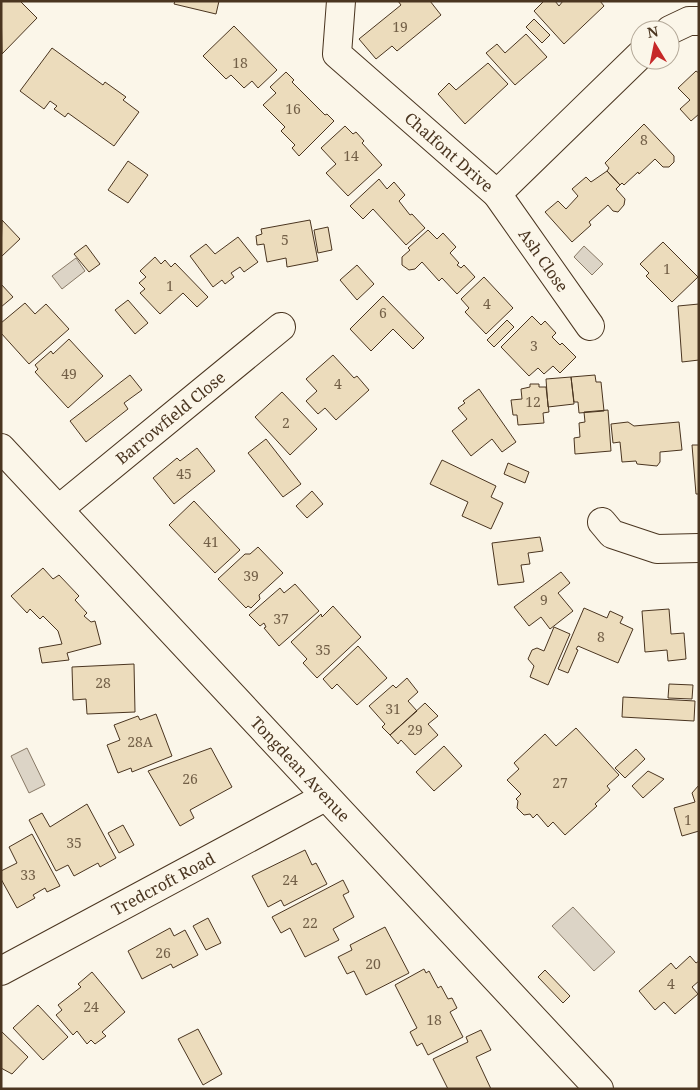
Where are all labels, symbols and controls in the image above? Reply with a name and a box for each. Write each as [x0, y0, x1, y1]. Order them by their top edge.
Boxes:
house number: 19 [392, 17, 408, 36]
north arrow [630, 20, 680, 70]
text: N [646, 21, 660, 42]
house number: 18 [232, 53, 248, 72]
house number: 16 [285, 99, 301, 118]
street label: Chalfont Drive [400, 107, 498, 197]
house number: 8 [640, 130, 648, 149]
house number: 14 [343, 146, 359, 165]
street label: Ash Close [514, 224, 574, 296]
house number: 5 [281, 230, 289, 249]
house number: 1 [663, 259, 671, 278]
house number: 1 [166, 276, 174, 295]
house number: 4 [483, 294, 491, 313]
house number: 6 [379, 303, 387, 322]
house number: 3 [530, 336, 538, 355]
house number: 49 [61, 364, 77, 383]
street label: Barrowfield Close [111, 366, 230, 469]
house number: 4 [334, 374, 342, 393]
house number: 12 [525, 392, 541, 411]
house number: 2 [282, 413, 290, 432]
house number: 45 [176, 464, 192, 483]
house number: 41 [203, 532, 219, 551]
house number: 39 [243, 566, 259, 585]
house number: 9 [540, 590, 548, 609]
house number: 37 [273, 609, 289, 628]
house number: 8 [597, 627, 605, 646]
house number: 35 [315, 640, 331, 659]
house number: 28 [95, 673, 111, 692]
house number: 31 [385, 699, 401, 718]
street label: Tongdean Avenue [246, 712, 355, 826]
house number: 29 [407, 720, 423, 739]
house number: 28A [127, 732, 153, 751]
house number: 26 [182, 769, 198, 788]
house number: 27 [552, 773, 568, 792]
house number: 1 [684, 810, 692, 829]
house number: 35 [66, 833, 82, 852]
street label: Tredcroft Road [107, 847, 219, 921]
house number: 33 [20, 865, 36, 884]
house number: 24 [282, 870, 298, 889]
house number: 22 [302, 913, 318, 932]
house number: 26 [155, 943, 171, 962]
house number: 20 [365, 954, 381, 973]
house number: 4 [667, 974, 675, 993]
house number: 24 [83, 997, 99, 1016]
house number: 18 [426, 1010, 442, 1029]

